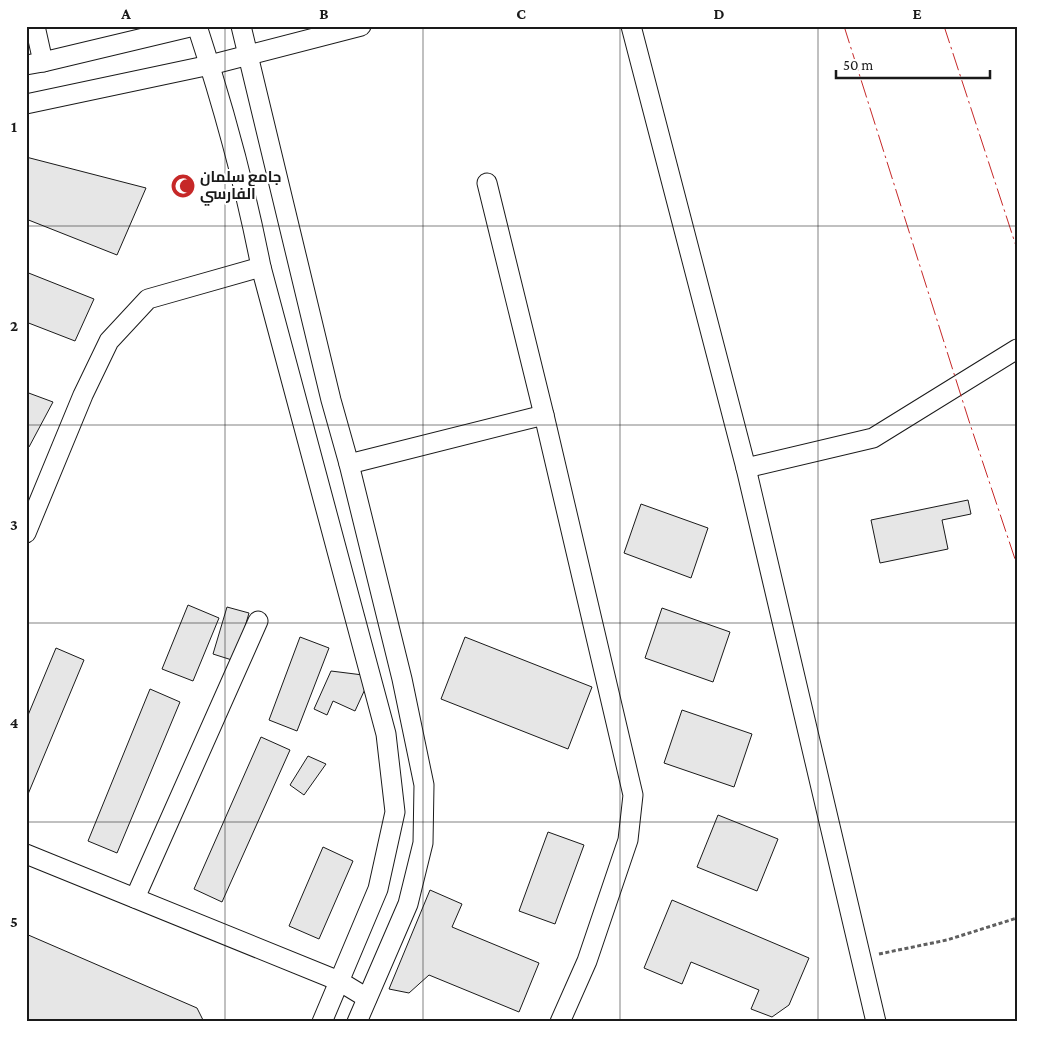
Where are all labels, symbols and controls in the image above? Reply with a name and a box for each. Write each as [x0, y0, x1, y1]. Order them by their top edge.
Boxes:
text: A [120, 5, 131, 22]
text: B [319, 5, 329, 22]
text: C [516, 5, 526, 22]
text: D [713, 5, 725, 22]
text: E [912, 5, 922, 22]
scale bar [836, 48, 989, 80]
text: 50 m [843, 57, 873, 73]
text: 1 [11, 118, 17, 135]
place label: جامع سلمان الفارسي [200, 169, 281, 206]
mosque icon: جامع سلمان الفارسي [170, 173, 196, 199]
text: 2 [10, 317, 18, 334]
text: 3 [10, 516, 18, 533]
text: 4 [10, 714, 19, 731]
text: 5 [10, 913, 18, 930]

